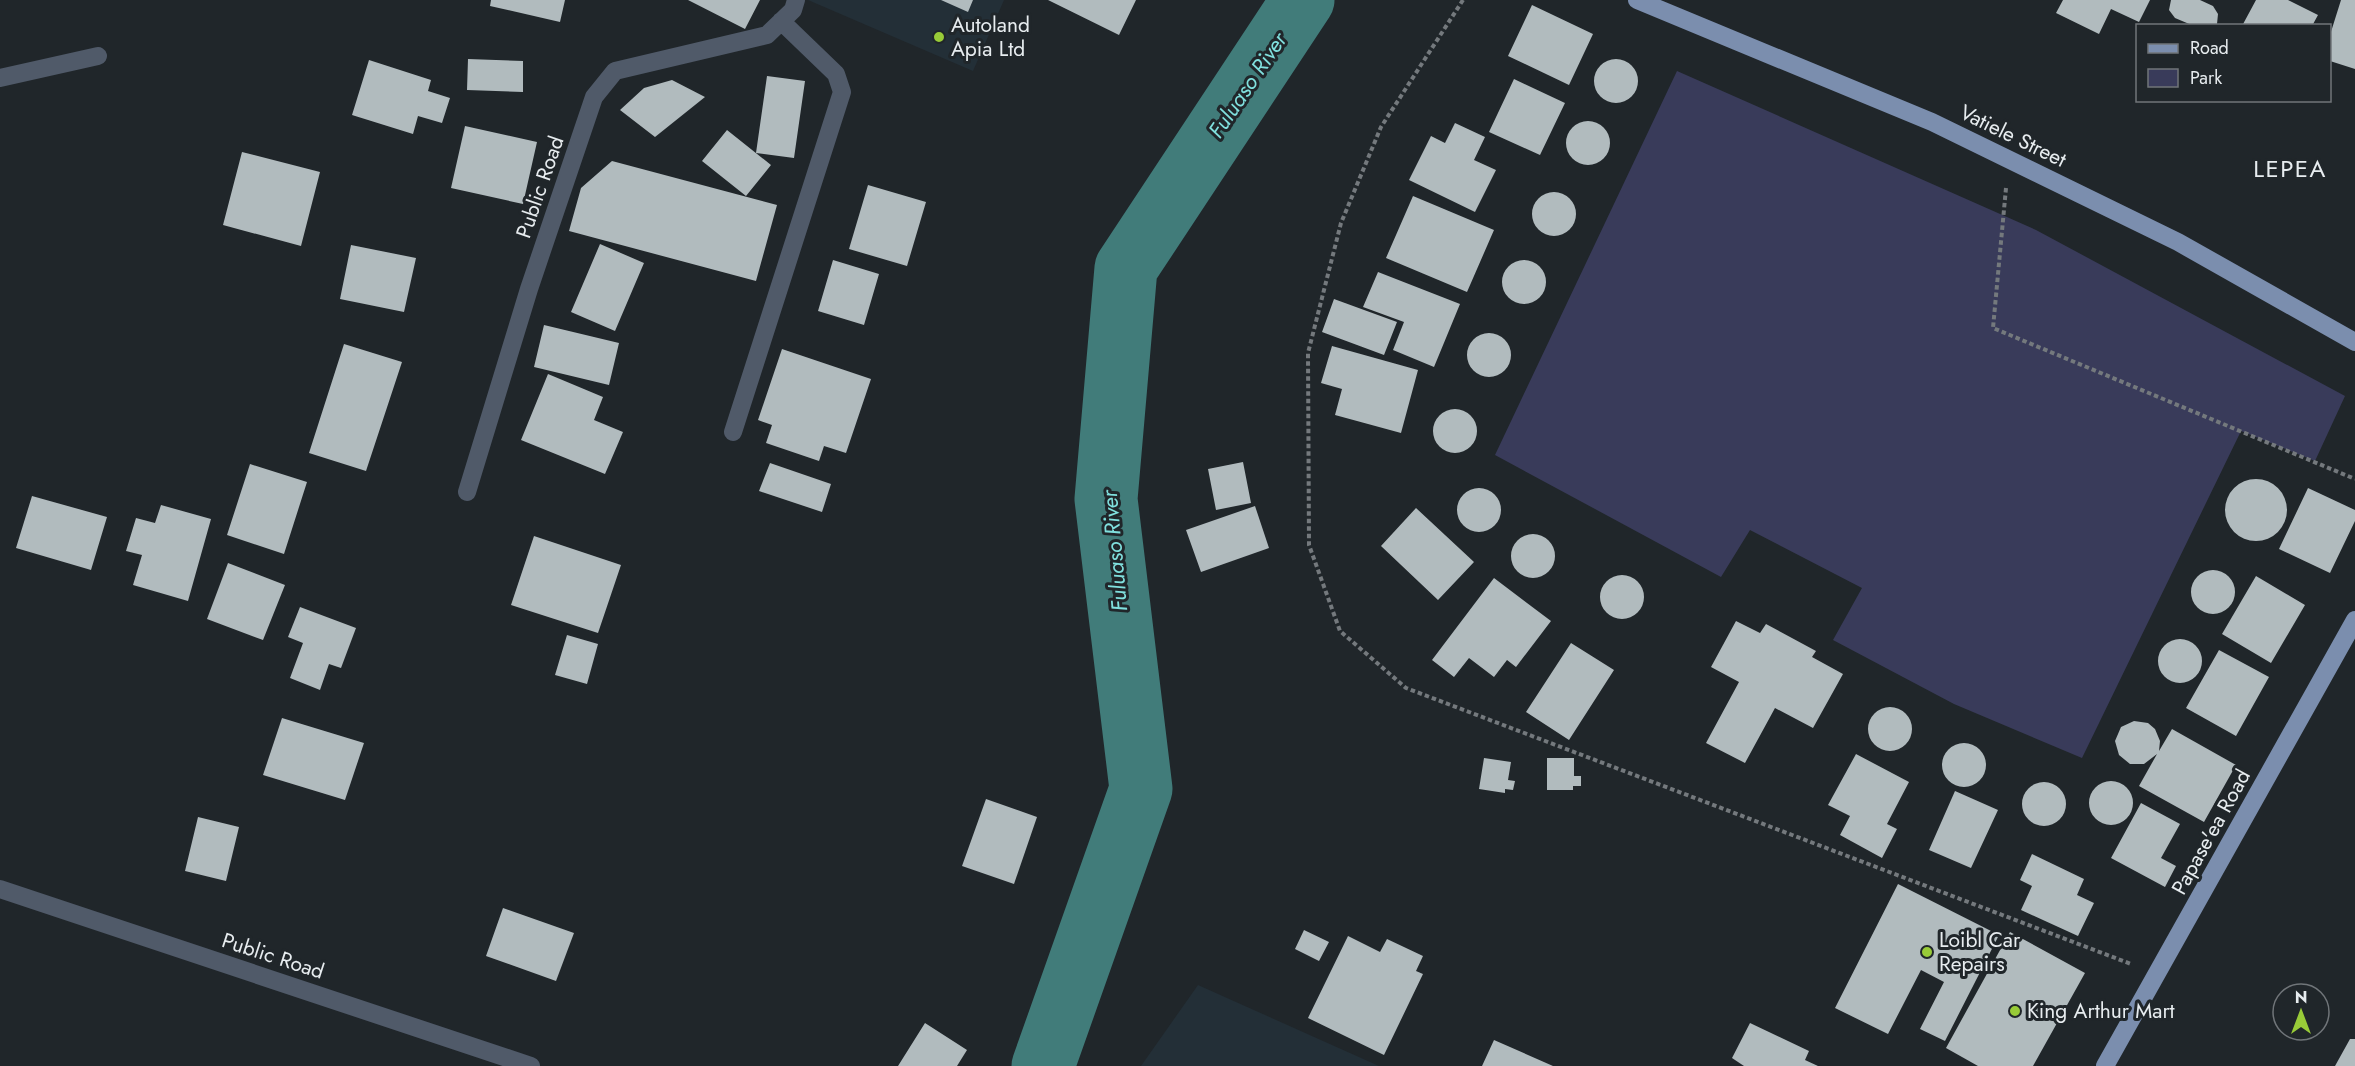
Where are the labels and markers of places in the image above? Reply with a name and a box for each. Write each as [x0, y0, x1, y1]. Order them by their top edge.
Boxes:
place label: Autoland Apia Ltd [951, 10, 1030, 64]
marker: Autoland Apia Ltd [932, 30, 946, 44]
place label: Loibl Car Repairs [1939, 925, 2021, 979]
marker: Loibl Car Repairs [1920, 945, 1934, 959]
place label: King Arthur Mart [2027, 996, 2175, 1026]
marker: King Arthur Mart [2008, 1004, 2022, 1018]

